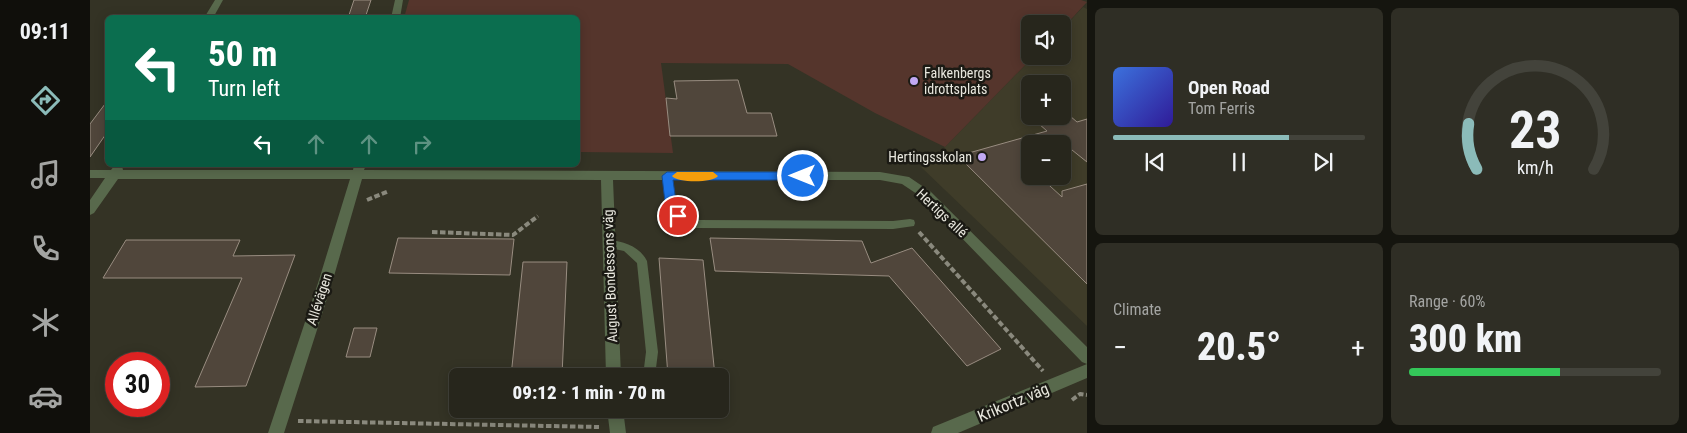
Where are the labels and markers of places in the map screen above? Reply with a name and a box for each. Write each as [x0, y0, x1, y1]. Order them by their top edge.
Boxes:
place label: Falkenbergs idrottsplats [924, 65, 991, 97]
marker: Falkenbergs idrottsplats [908, 75, 920, 87]
place label: Hertingsskolan [888, 149, 972, 165]
marker: Hertingsskolan [976, 151, 988, 163]
pin [657, 195, 699, 237]

